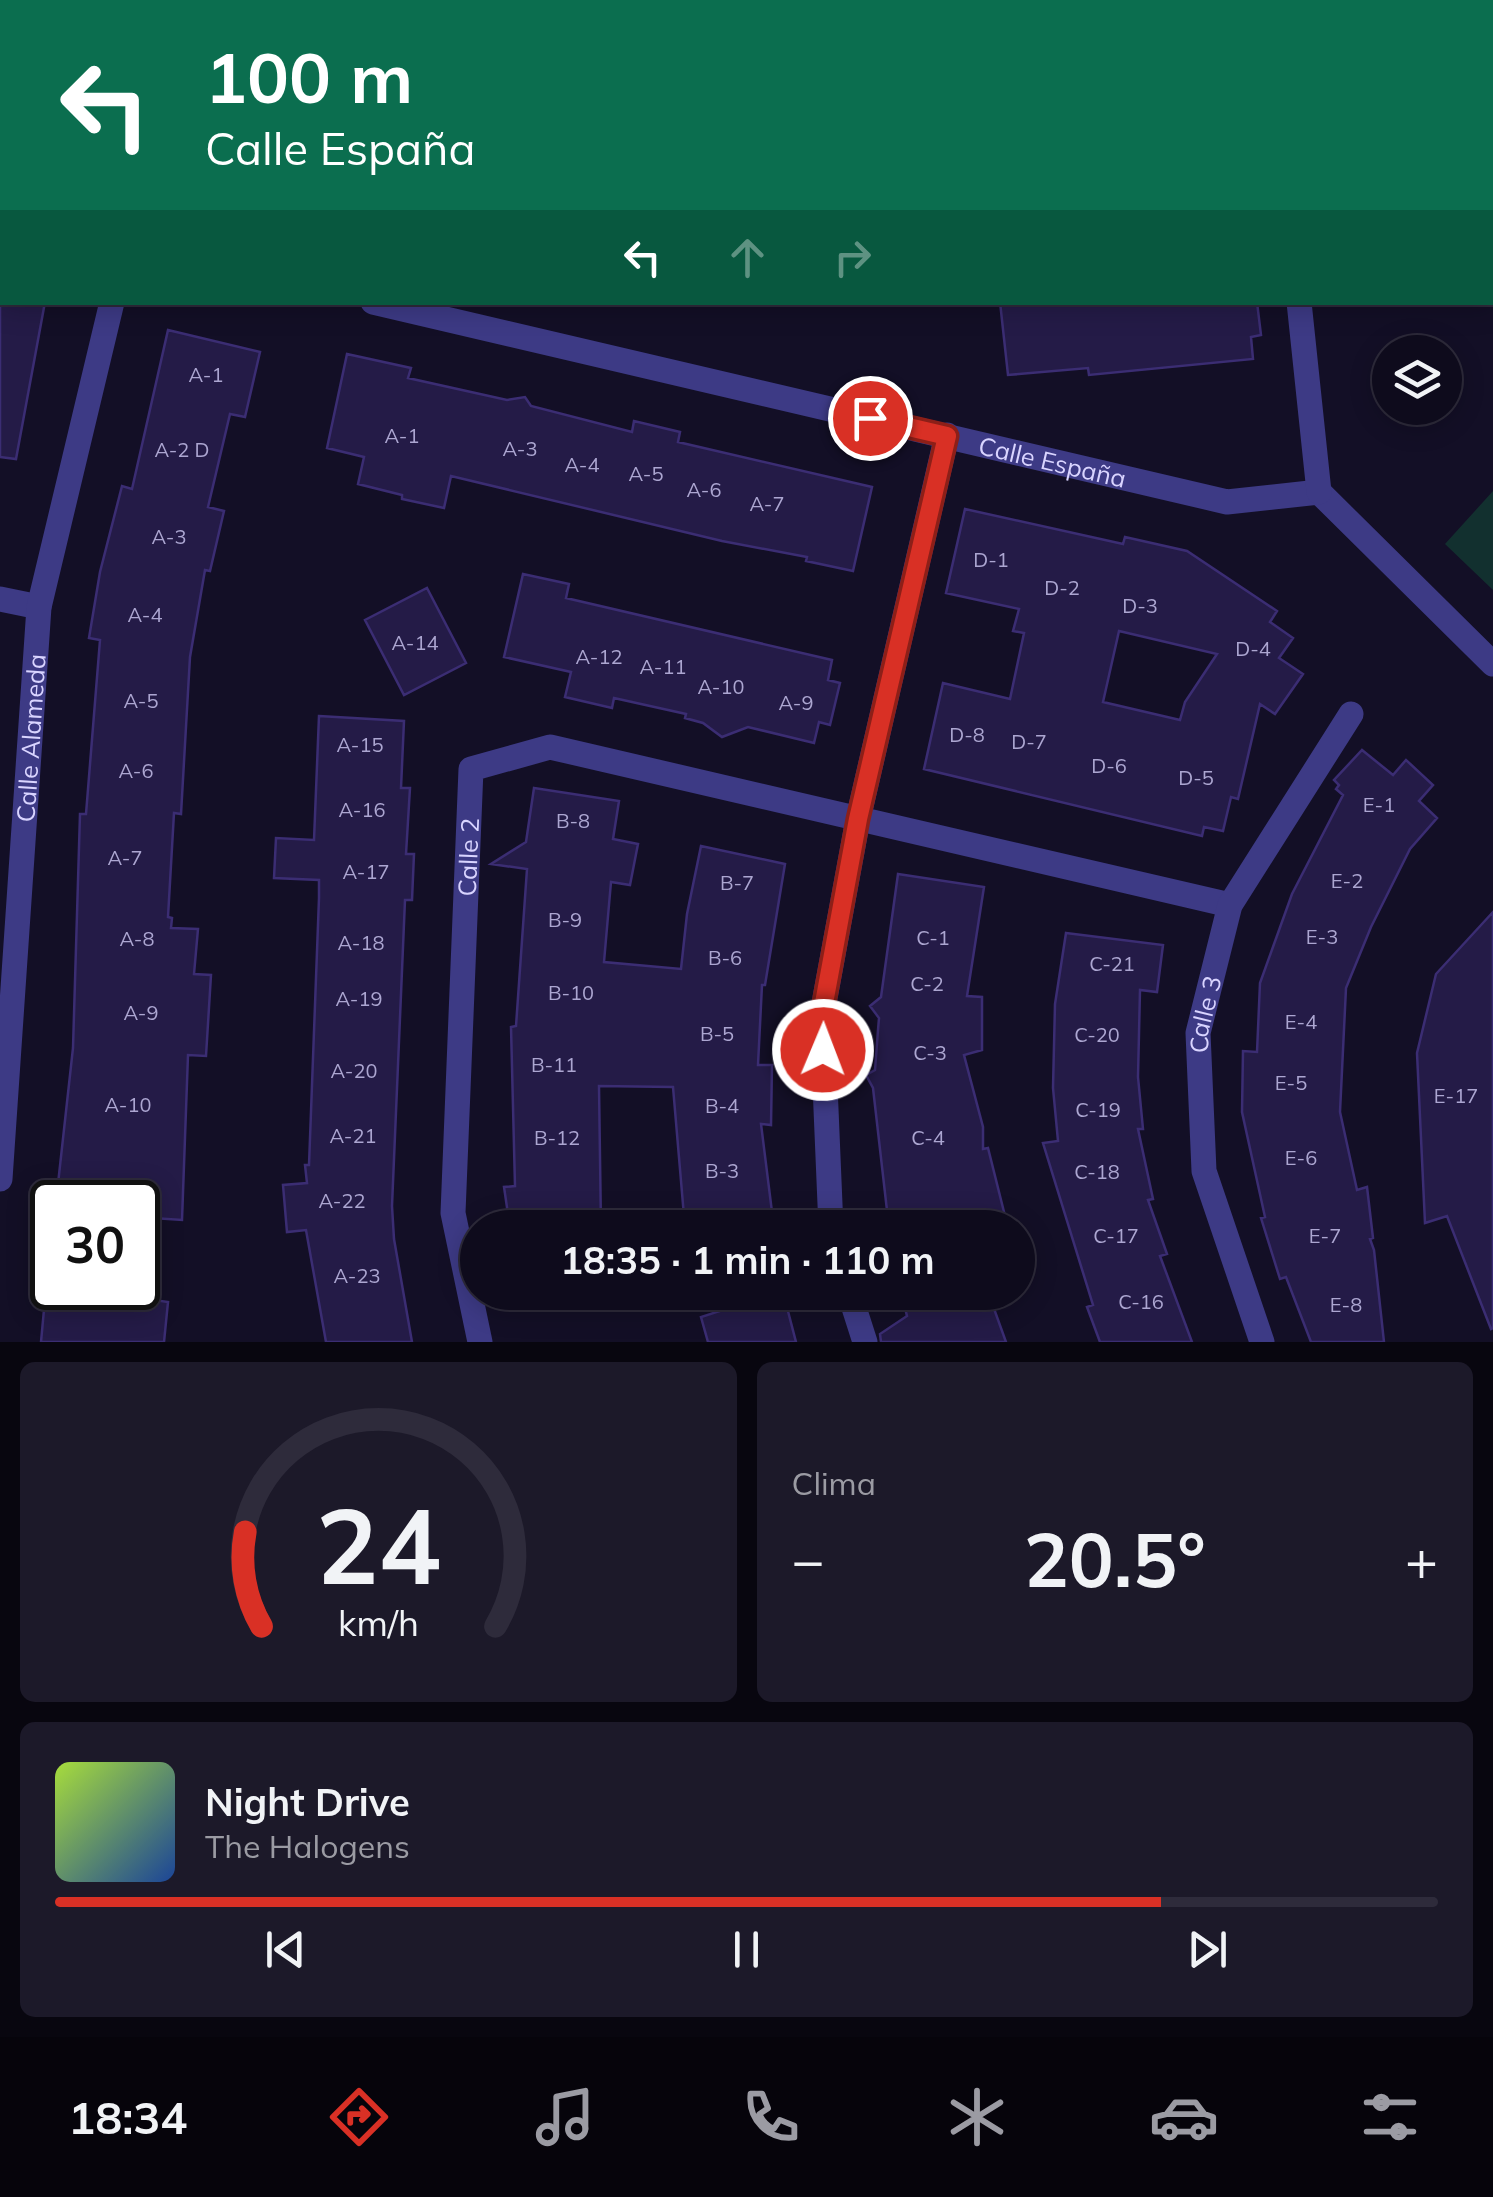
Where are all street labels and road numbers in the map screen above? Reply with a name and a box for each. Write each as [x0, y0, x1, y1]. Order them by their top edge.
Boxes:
street label: Calle España [976, 429, 1129, 493]
street label: Calle Alameda [9, 653, 51, 823]
street label: Calle 2 [450, 817, 485, 897]
street label: Calle 3 [1182, 972, 1227, 1054]

